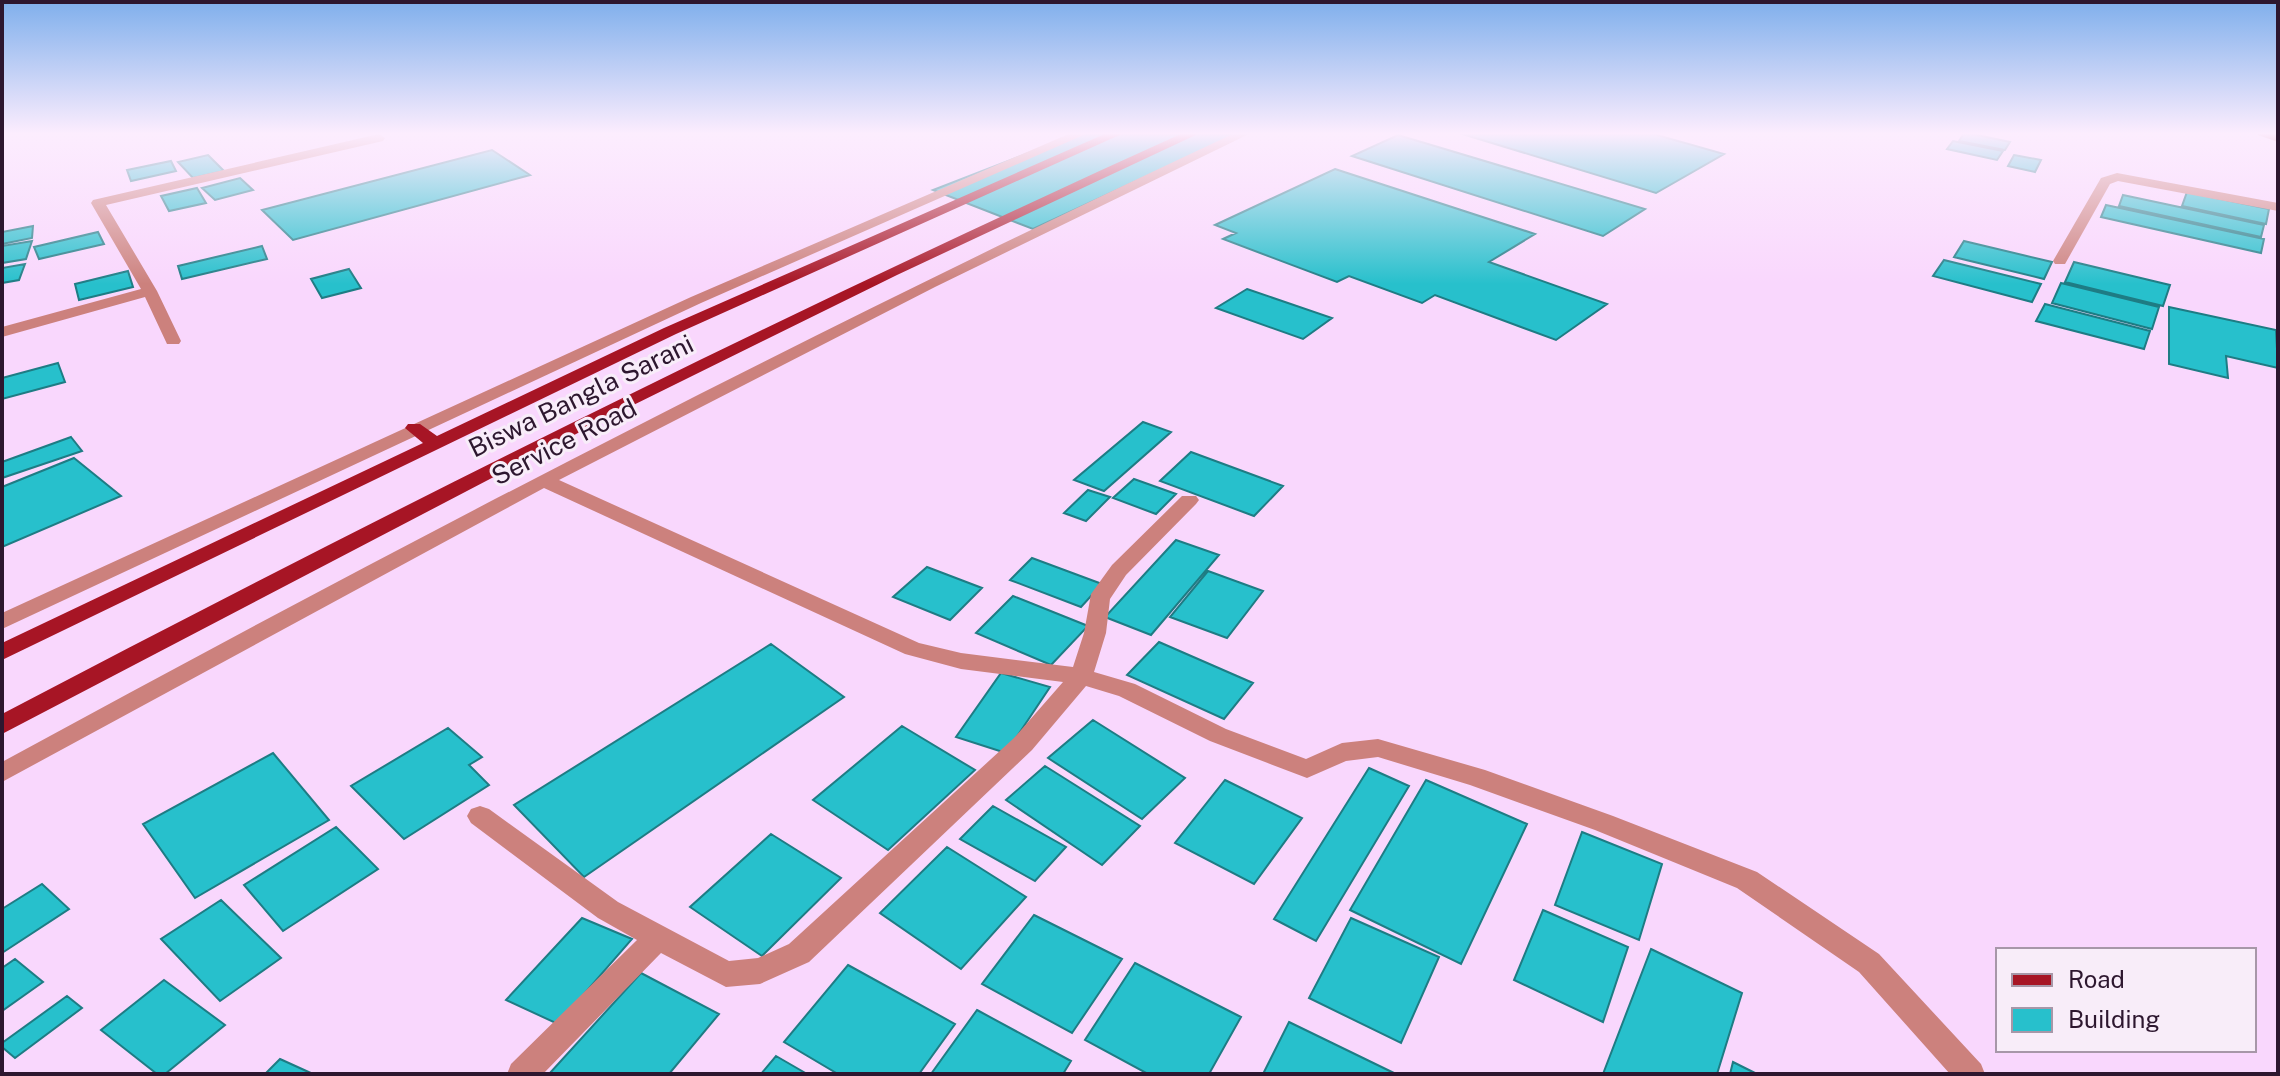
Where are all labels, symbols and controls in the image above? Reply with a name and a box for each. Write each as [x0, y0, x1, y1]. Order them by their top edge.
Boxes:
street label: Biswa Bangla Sarani [463, 328, 698, 463]
street label: Service Road [486, 392, 642, 491]
legend [1996, 948, 2256, 1052]
text: Road [2068, 965, 2125, 993]
text: Building [2068, 1005, 2160, 1033]

